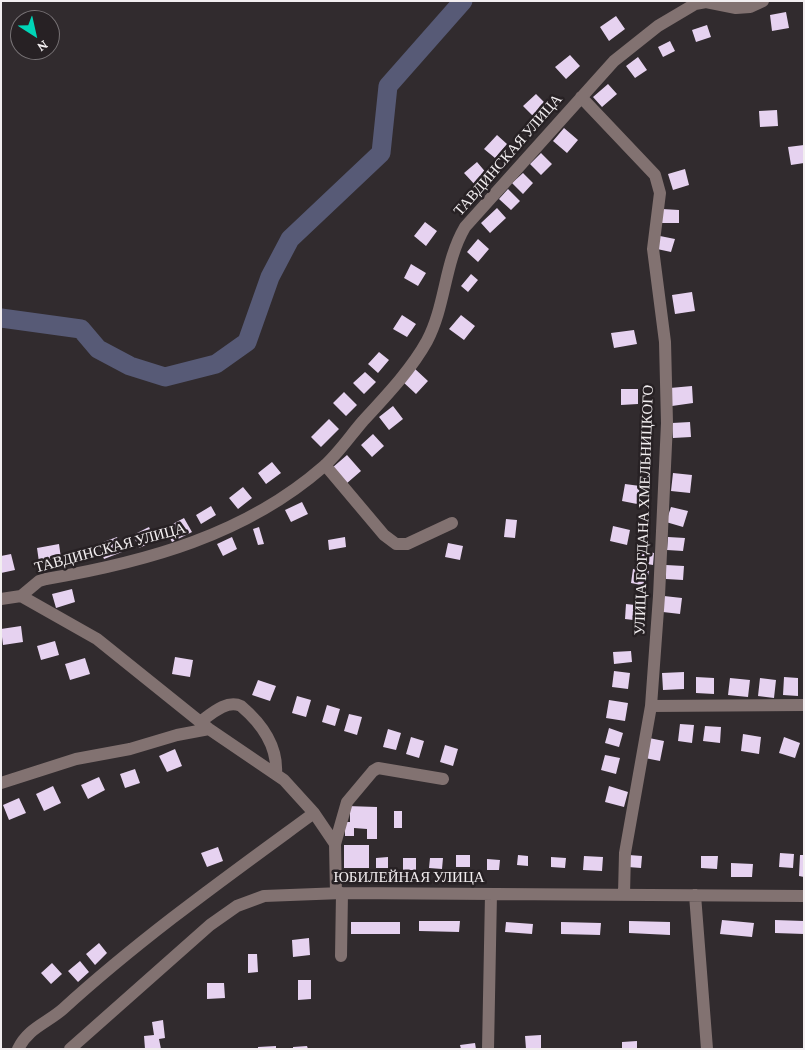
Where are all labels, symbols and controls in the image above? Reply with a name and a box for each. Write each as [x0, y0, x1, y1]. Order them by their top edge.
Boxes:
north arrow [10, 10, 60, 60]
text: N [35, 37, 52, 56]
street label: ТАВДИНСКАЯ УЛИЦА [450, 90, 566, 220]
street label: УЛИЦА БОГДАНА ХМЕЛЬНИЦКОГО [631, 384, 657, 636]
street label: ТАВДИНСКАЯ УЛИЦА [32, 519, 188, 577]
street label: ЮБИЛЕЙНАЯ УЛИЦА [333, 868, 485, 886]

